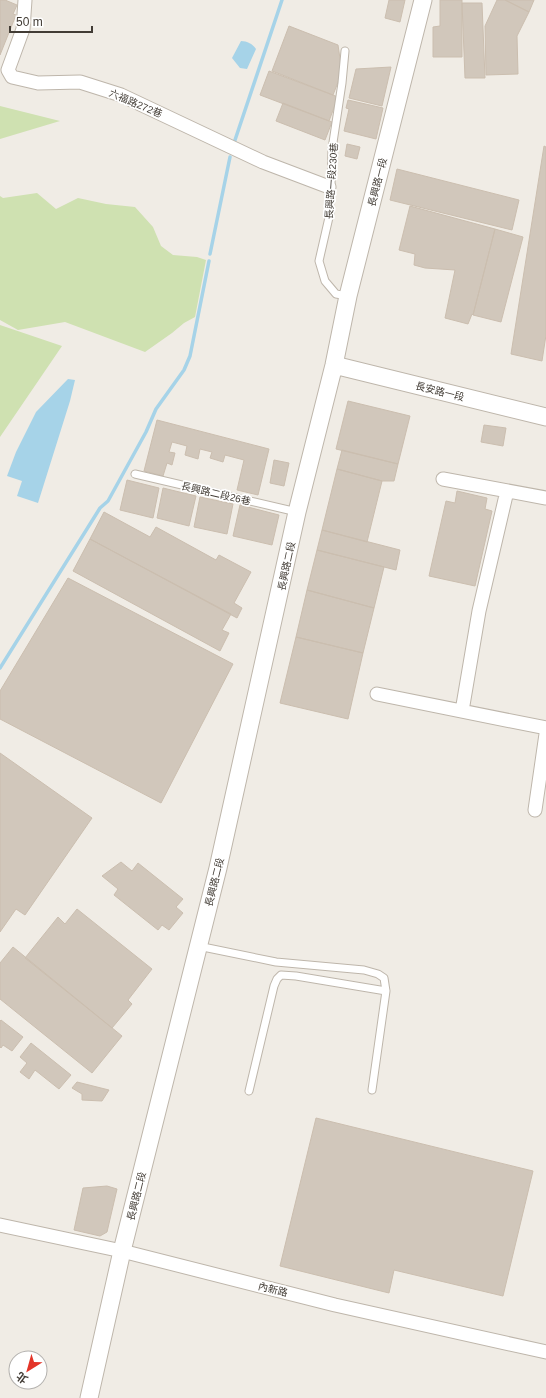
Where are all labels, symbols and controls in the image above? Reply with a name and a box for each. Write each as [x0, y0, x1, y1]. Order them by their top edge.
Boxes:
scale bar [10, 8, 92, 34]
text: 50 m [16, 15, 43, 29]
street label: 六福路272巷 [108, 87, 164, 120]
street label: 長興路一段230巷 [323, 142, 340, 220]
street label: 長興路一段 [366, 157, 389, 208]
street label: 長安路一段 [414, 380, 465, 403]
street label: 長興路二段26巷 [180, 480, 252, 507]
street label: 長興路二段 [276, 541, 297, 592]
street label: 長興路二段 [203, 857, 226, 908]
street label: 長興路二段 [125, 1171, 148, 1222]
street label: 內新路 [257, 1281, 289, 1298]
north arrow [8, 1350, 48, 1390]
text: 北 [14, 1370, 30, 1386]

